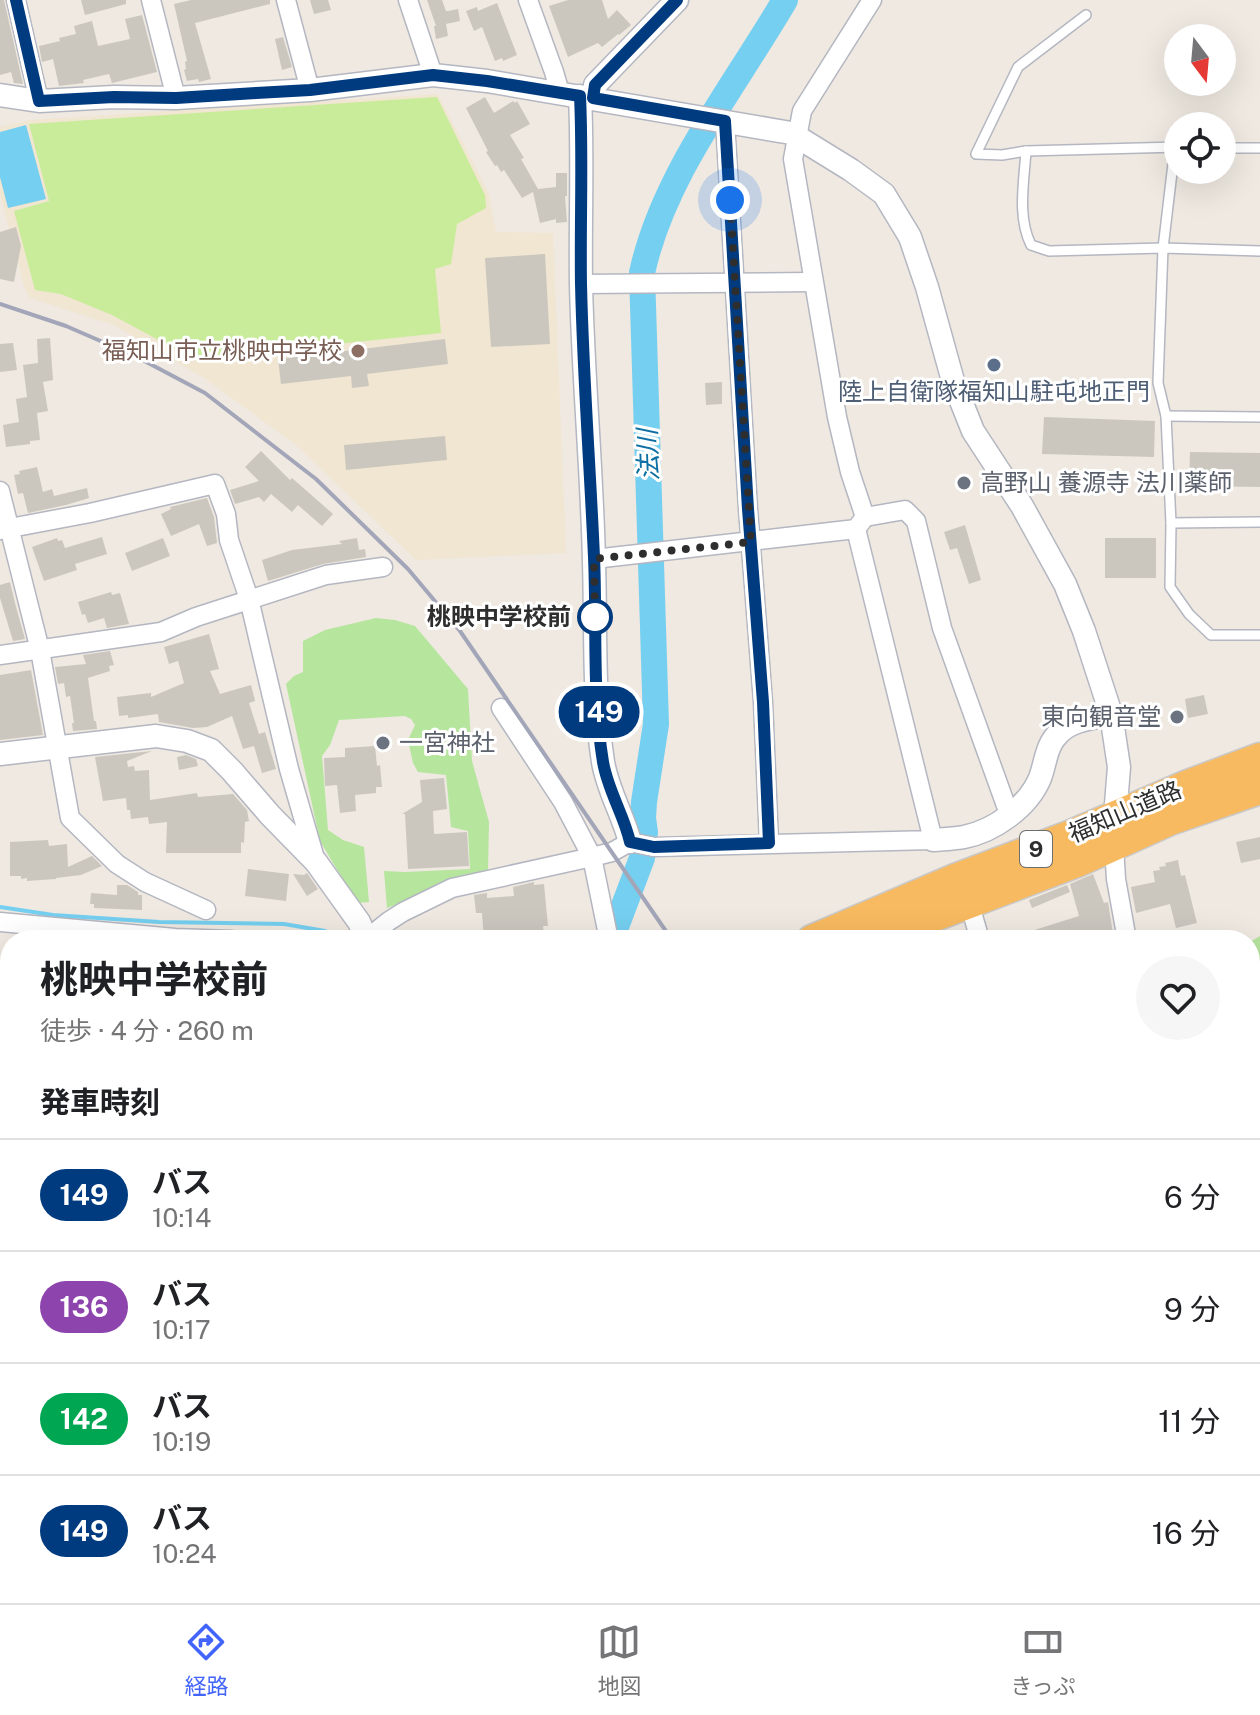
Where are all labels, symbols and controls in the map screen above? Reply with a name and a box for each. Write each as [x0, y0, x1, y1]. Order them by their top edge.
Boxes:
north arrow [1164, 24, 1236, 96]
map controls [1164, 24, 1236, 184]
button: locate [1164, 112, 1236, 184]
your location [710, 180, 750, 220]
place label: 福知山市立桃映中学校 [102, 336, 342, 364]
marker: 福知山市立桃映中学校 [349, 342, 367, 360]
marker: 陸上自衛隊福知山駐屯地正門 [985, 356, 1003, 374]
place label: 陸上自衛隊福知山駐屯地正門 [838, 377, 1150, 405]
water label: 法川 [631, 426, 664, 482]
place label: 高野山 養源寺 法川薬師 [980, 468, 1232, 496]
marker: 高野山 養源寺 法川薬師 [955, 474, 973, 492]
marker: 桃映中学校前 [578, 600, 612, 634]
place label: 桃映中学校前 [427, 602, 571, 630]
line badge: 149 [553, 686, 645, 738]
text: 149 [575, 695, 623, 728]
place label: 東向観音堂 [1041, 702, 1161, 730]
marker: 東向観音堂 [1168, 708, 1186, 726]
place label: 一宮神社 [399, 728, 495, 756]
marker: 一宮神社 [374, 734, 392, 752]
street label: 福知山道路 [1064, 775, 1185, 847]
road number: 9 [1020, 831, 1052, 867]
button: heart [1136, 956, 1220, 1040]
text: 桃映中学校前 [40, 957, 268, 1002]
text: 徒歩 · 4 分 · 260 m [40, 1015, 254, 1046]
text: 発車時刻 [40, 1084, 160, 1120]
text: バス [152, 1164, 212, 1200]
text: 149 [60, 1178, 108, 1211]
text: 6 分 [1164, 1179, 1220, 1215]
text: 10:14 [152, 1202, 211, 1233]
text: バス [152, 1276, 212, 1312]
text: 136 [59, 1290, 109, 1323]
text: 9 分 [1164, 1291, 1220, 1327]
text: 10:17 [152, 1314, 211, 1345]
text: バス [152, 1388, 212, 1424]
text: 142 [60, 1402, 108, 1435]
text: 11 分 [1158, 1403, 1220, 1439]
text: 10:19 [152, 1426, 211, 1457]
text: バス [152, 1500, 212, 1536]
text: 149 [60, 1514, 108, 1547]
text: 16 分 [1152, 1515, 1220, 1551]
text: 10:24 [152, 1538, 217, 1569]
tab: 経路 [184, 1620, 228, 1700]
tab: 地図 [597, 1620, 641, 1700]
tab: きっぷ [1010, 1620, 1076, 1700]

